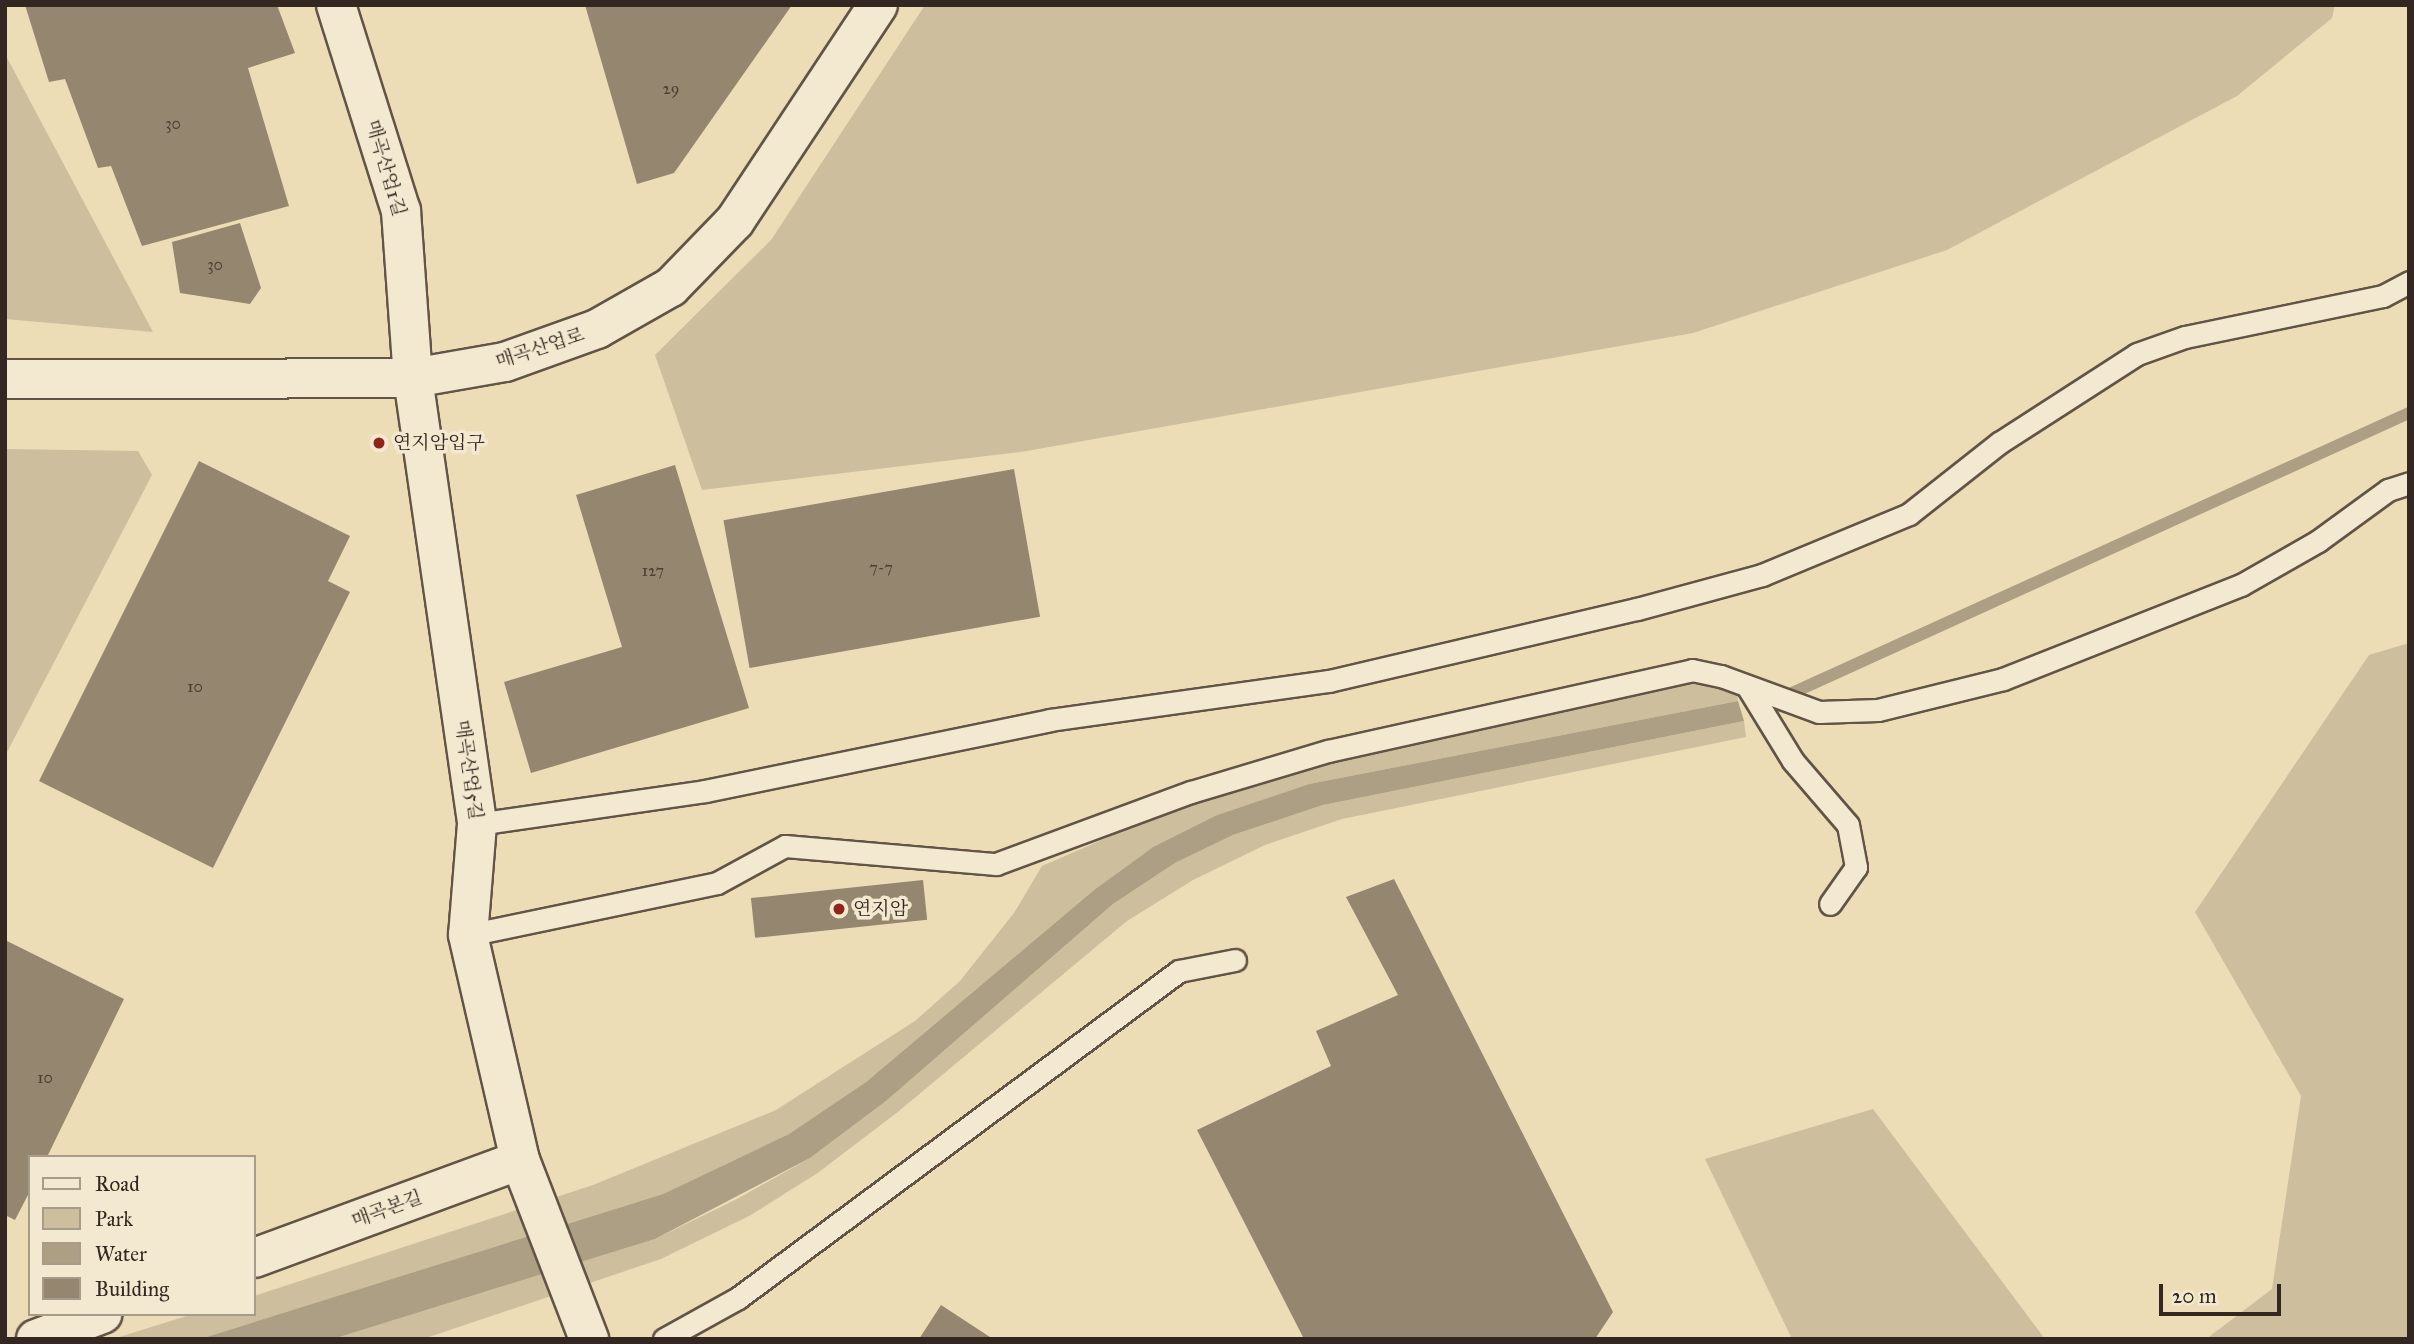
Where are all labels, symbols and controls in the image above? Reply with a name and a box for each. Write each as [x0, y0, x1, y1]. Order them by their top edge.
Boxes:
house number: 29 [663, 79, 679, 99]
house number: 30 [165, 114, 181, 134]
street label: 매곡산업1길 [361, 117, 411, 219]
house number: 30 [207, 255, 223, 275]
street label: 매곡산업로 [493, 323, 587, 373]
place label: 연지암입구 [393, 432, 485, 454]
marker: 연지암입구 [371, 435, 387, 451]
house number: 7-7 [869, 558, 893, 578]
house number: 127 [642, 561, 664, 581]
house number: 10 [187, 677, 203, 697]
street label: 매곡산업5길 [451, 719, 487, 821]
place label: 연지암 [853, 898, 908, 920]
marker: 연지암 [831, 901, 847, 917]
house number: 10 [37, 1068, 53, 1088]
legend [28, 1155, 256, 1316]
text: Road [95, 1171, 140, 1197]
street label: 매곡본길 [349, 1186, 425, 1232]
text: Park [95, 1206, 133, 1232]
text: Water [95, 1241, 147, 1267]
scale bar [2162, 1270, 2284, 1314]
text: Building [95, 1276, 169, 1302]
text: 20 m [2172, 1283, 2217, 1309]

